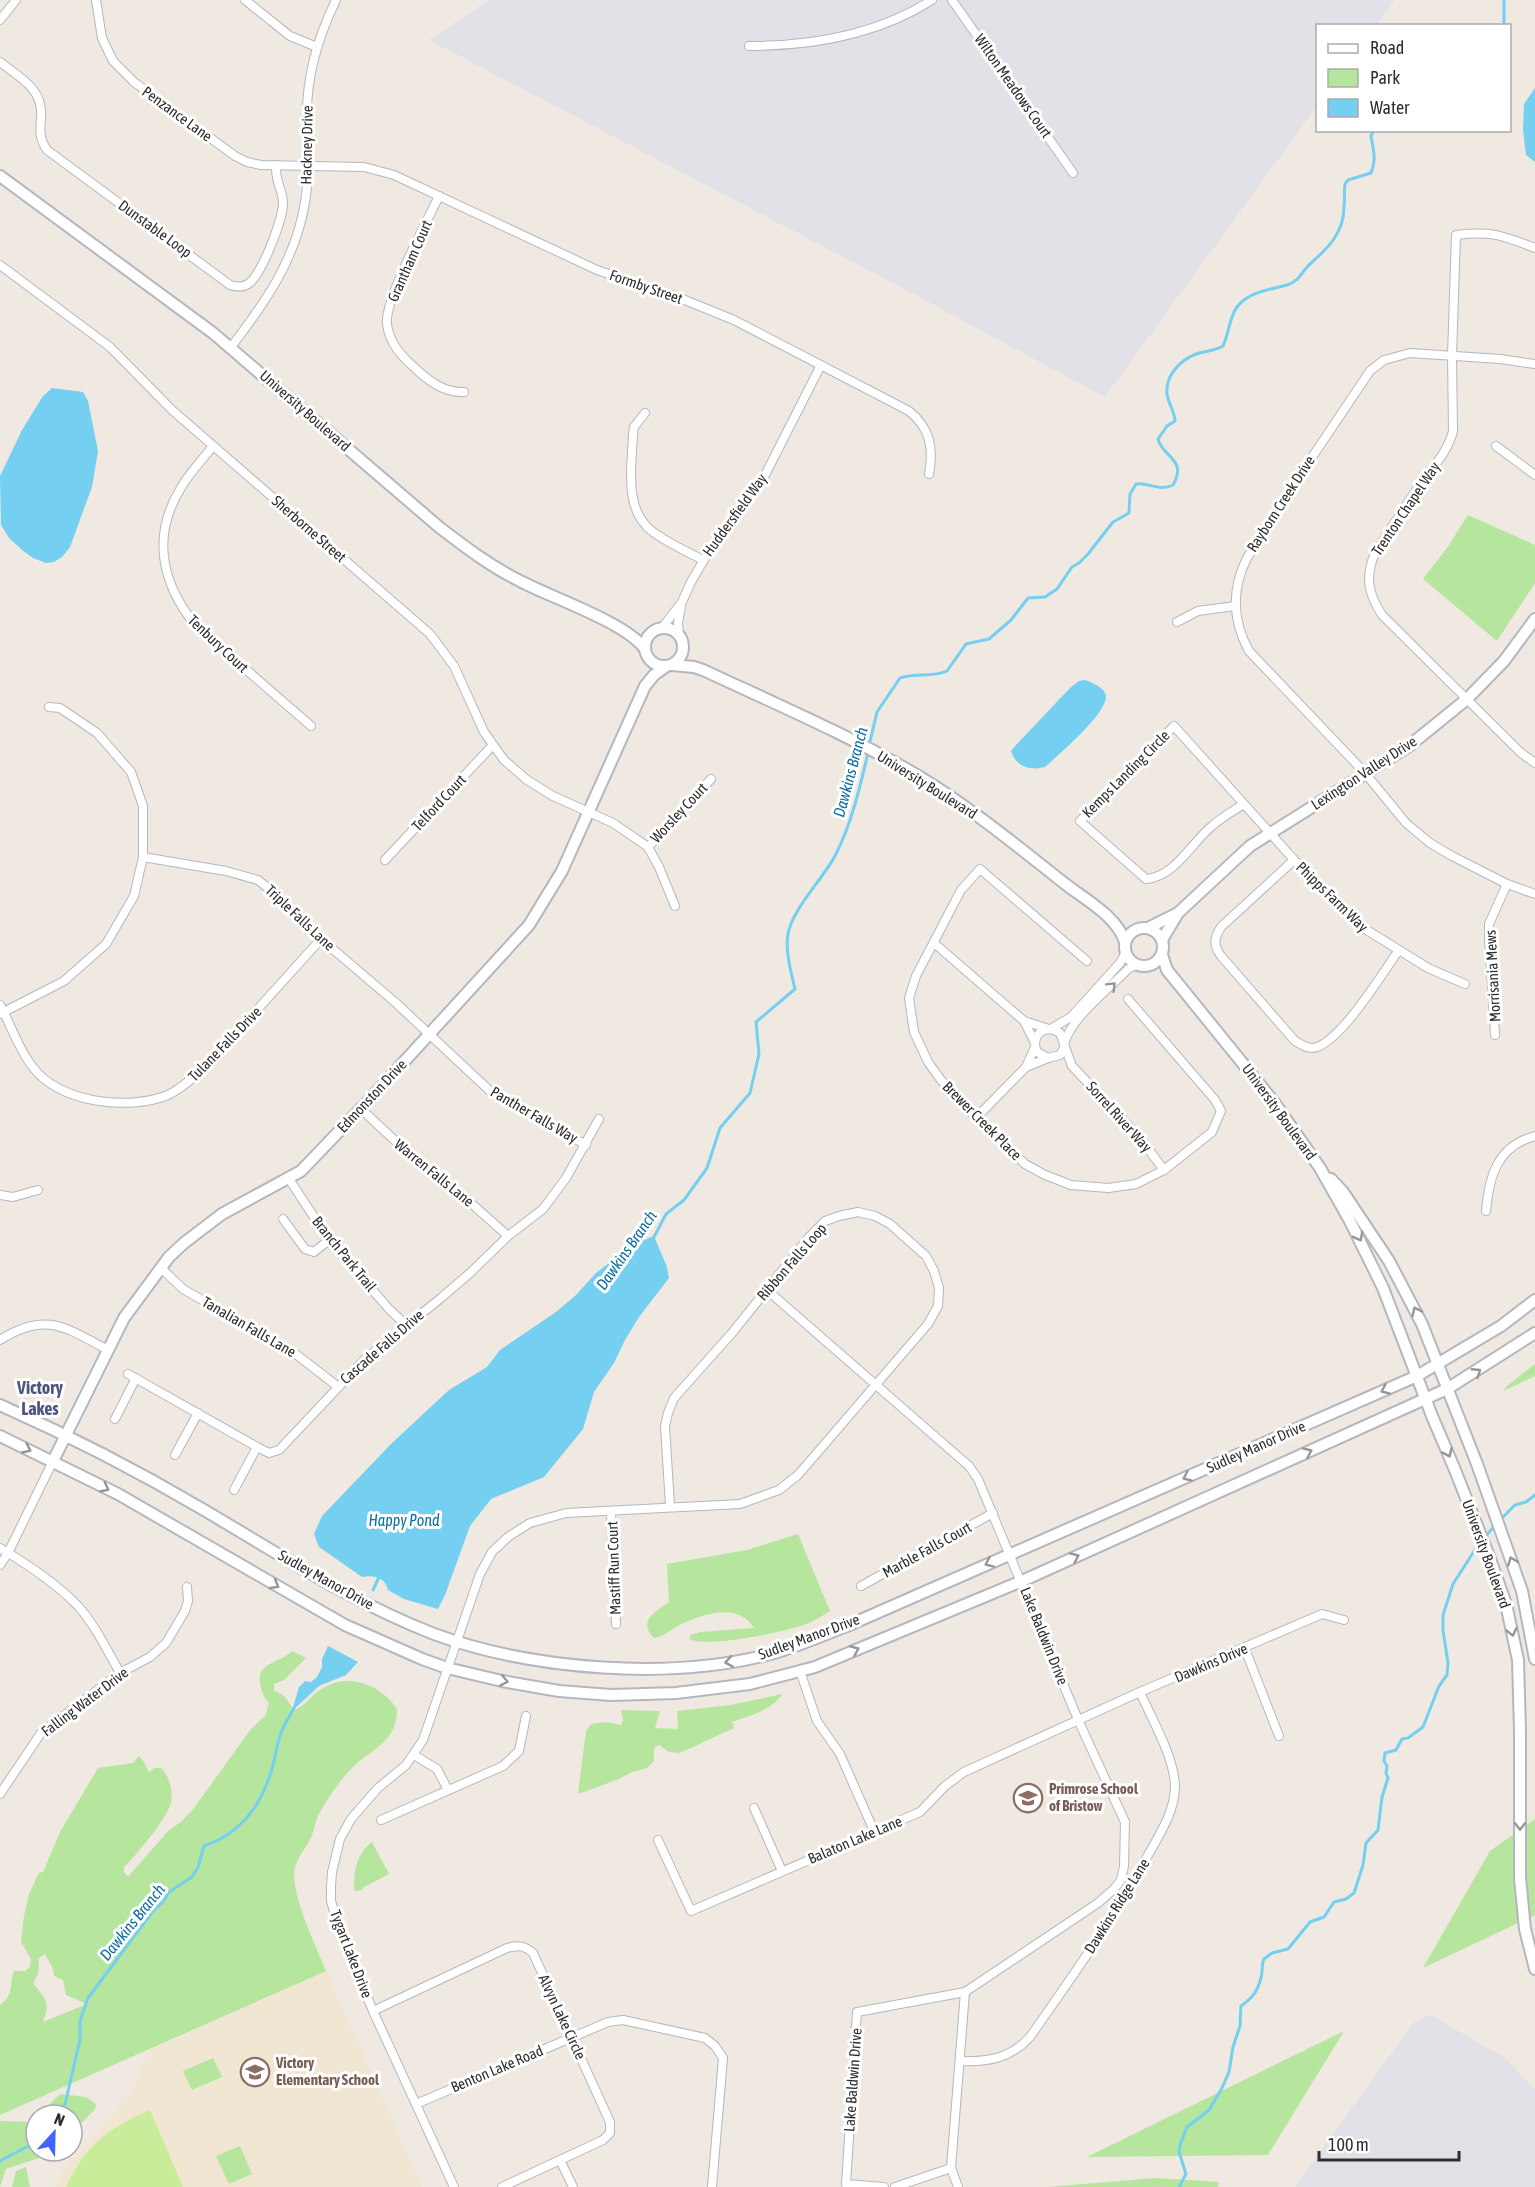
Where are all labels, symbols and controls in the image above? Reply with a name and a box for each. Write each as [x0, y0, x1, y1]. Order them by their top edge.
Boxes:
legend [1316, 24, 1511, 132]
street label: Wilton Meadows Court [971, 31, 1056, 141]
text: Road [1370, 37, 1404, 58]
text: Park [1370, 67, 1400, 88]
street label: Penzance Lane [139, 83, 216, 145]
text: Water [1370, 97, 1410, 118]
street label: Hackney Drive [297, 105, 316, 185]
street label: Dunstable Loop [115, 196, 195, 261]
street label: Grantham Court [384, 217, 435, 304]
street label: Formby Street [607, 266, 685, 307]
street label: University Boulevard [257, 367, 354, 455]
street label: Rayborn Creek Drive [1243, 452, 1318, 555]
street label: Trenton Chapel Way [1368, 459, 1443, 559]
street label: Huddersfield Way [699, 470, 770, 559]
street label: Sherborne Street [269, 492, 350, 565]
street label: Tenbury Court [185, 611, 252, 676]
water label: Dawkins Branch [829, 725, 871, 819]
street label: Kemps Landing Circle [1079, 726, 1173, 821]
street label: Lexington Valley Drive [1308, 732, 1420, 813]
street label: University Boulevard [874, 747, 980, 822]
street label: Telford Court [408, 771, 469, 834]
street label: Worsley Court [647, 779, 711, 846]
street label: Phipps Farm Way [1293, 858, 1372, 935]
street label: Triple Falls Lane [262, 881, 339, 954]
street label: Morrisania Mews [1482, 929, 1503, 1023]
one-way arrow [1104, 982, 1115, 993]
street label: Tulane Falls Drive [185, 1003, 265, 1085]
street label: Edmonston Drive [334, 1056, 410, 1136]
street label: University Boulevard [1239, 1060, 1320, 1163]
street label: Brewer Creek Place [939, 1078, 1025, 1164]
street label: Sorrel River Way [1083, 1078, 1155, 1155]
street label: Panther Falls Way [488, 1083, 581, 1146]
street label: Warren Falls Lane [391, 1135, 478, 1210]
water label: Dawkins Branch [592, 1207, 660, 1293]
street label: Branch Park Trail [309, 1213, 380, 1295]
street label: Ribbon Falls Loop [754, 1220, 830, 1304]
one-way arrow [1352, 1231, 1363, 1242]
street label: Tanalian Falls Lane [199, 1293, 299, 1360]
street label: Cascade Falls Drive [337, 1306, 427, 1387]
one-way arrow [1411, 1307, 1423, 1318]
one-way arrow [1471, 1367, 1481, 1379]
district label: Victory Lakes [16, 1377, 63, 1419]
one-way arrow [1380, 1383, 1391, 1395]
street label: Sudley Manor Drive [1204, 1417, 1308, 1476]
one-way arrow [20, 1441, 31, 1453]
one-way arrow [1302, 1447, 1313, 1459]
one-way arrow [1441, 1447, 1453, 1458]
one-way arrow [1182, 1470, 1193, 1482]
one-way arrow [99, 1481, 110, 1492]
street label: University Boulevard [1459, 1497, 1514, 1611]
water label: Happy Pond [368, 1511, 440, 1530]
street label: Marble Falls Court [879, 1518, 974, 1581]
street label: Mastiff Run Court [603, 1521, 624, 1615]
street label: Sudley Manor Drive [276, 1546, 377, 1613]
one-way arrow [1069, 1552, 1080, 1564]
one-way arrow [985, 1556, 996, 1568]
one-way arrow [1506, 1556, 1519, 1567]
one-way arrow [269, 1577, 279, 1589]
street label: Lake Baldwin Drive [1017, 1584, 1072, 1687]
street label: Sudley Manor Drive [756, 1610, 862, 1663]
one-way arrow [1504, 1627, 1517, 1637]
street label: Dawkins Drive [1172, 1639, 1250, 1686]
one-way arrow [848, 1645, 859, 1657]
one-way arrow [724, 1655, 734, 1668]
street label: Falling Water Drive [38, 1663, 131, 1740]
one-way arrow [499, 1674, 509, 1687]
place label: Primrose School of Bristow [1049, 1780, 1139, 1814]
school or university icon: Primrose School of Bristow [1012, 1782, 1044, 1814]
street label: Balaton Lake Lane [805, 1812, 905, 1867]
one-way arrow [1514, 1822, 1526, 1831]
street label: Dawkins Ridge Lane [1081, 1855, 1153, 1956]
water label: Dawkins Branch [96, 1880, 168, 1964]
street label: Tygart Lake Drive [327, 1907, 376, 2000]
street label: Alvyn Lake Circle [535, 1972, 590, 2062]
street label: Lake Baldwin Drive [840, 2027, 865, 2132]
street label: Benton Lake Road [448, 2042, 545, 2096]
place label: Victory Elementary School [275, 2054, 380, 2088]
school or university icon: Victory Elementary School [239, 2056, 271, 2088]
north arrow [24, 2103, 84, 2163]
text: N [52, 2109, 67, 2129]
scale bar [1319, 2124, 1458, 2162]
text: 100 m [1328, 2134, 1369, 2155]

